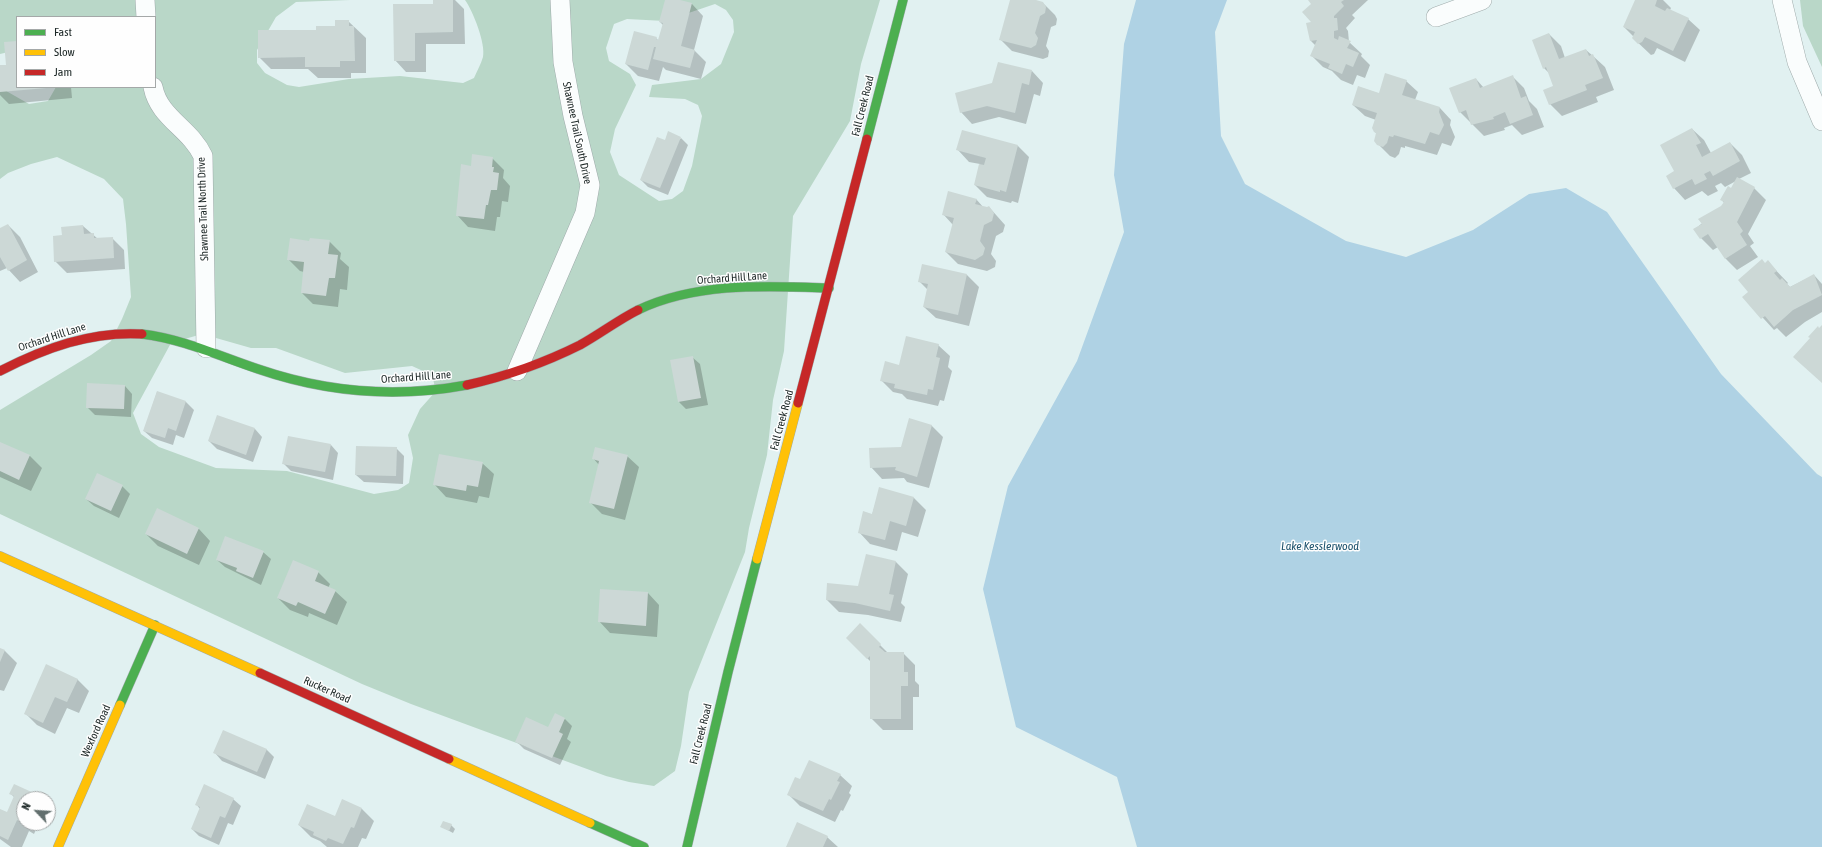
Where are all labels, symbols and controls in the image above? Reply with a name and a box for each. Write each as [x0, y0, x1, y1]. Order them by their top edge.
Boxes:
legend [16, 16, 156, 88]
text: Fast [54, 25, 72, 39]
text: Slow [54, 45, 75, 59]
text: Jam [54, 65, 72, 79]
street label: Fall Creek Road [849, 74, 877, 138]
street label: Shawnee Trail South Drive [560, 81, 594, 185]
street label: Shawnee Trail North Drive [195, 157, 211, 261]
street label: Orchard Hill Lane [697, 269, 767, 287]
street label: Orchard Hill Lane [17, 320, 87, 354]
street label: Orchard Hill Lane [381, 368, 451, 386]
street label: Fall Creek Road [768, 388, 796, 452]
water label: Lake Kesslerwood [1281, 539, 1359, 553]
street label: Rucker Road [301, 674, 353, 706]
street label: Fall Creek Road [687, 702, 715, 766]
street label: Wexford Road [79, 703, 113, 759]
north arrow [16, 791, 56, 831]
text: N [19, 801, 33, 812]

